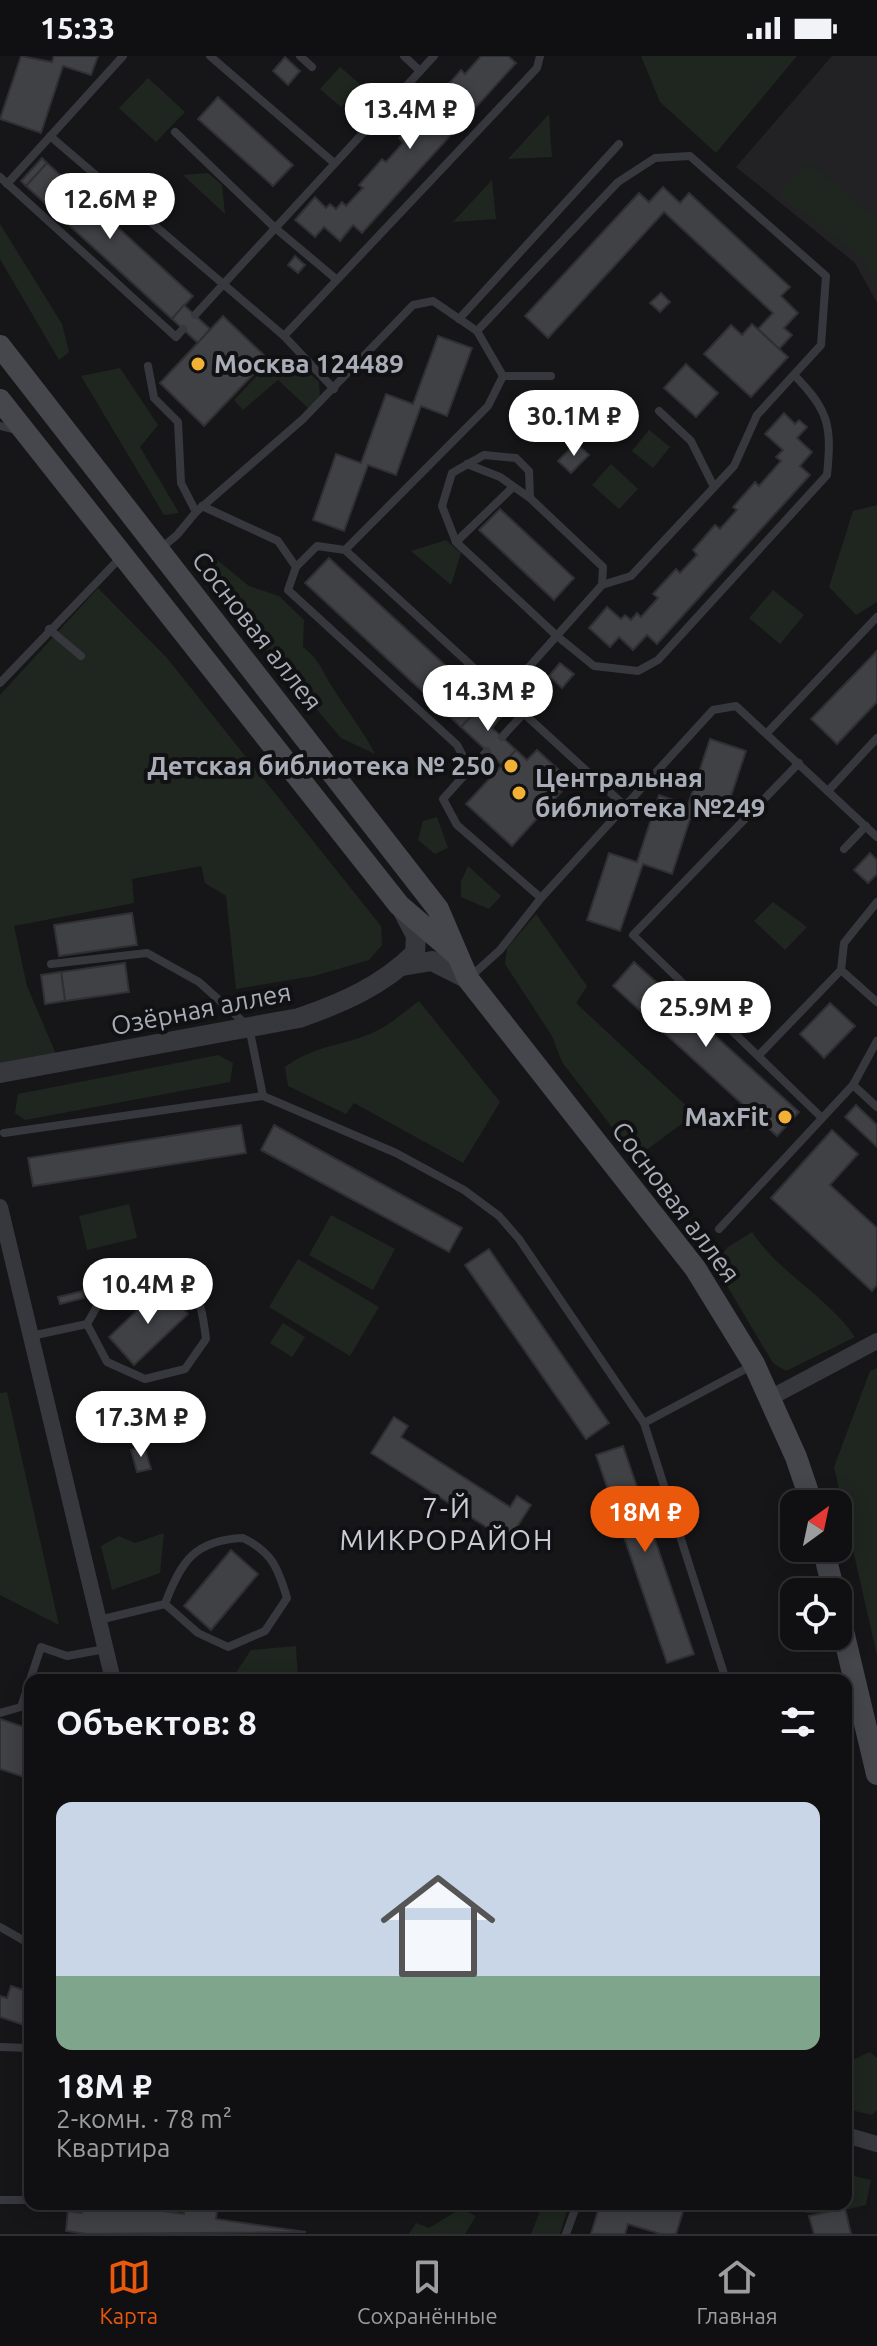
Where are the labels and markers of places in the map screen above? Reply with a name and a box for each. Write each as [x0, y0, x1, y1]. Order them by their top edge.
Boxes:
pin: 13.4M ₽ [336, 83, 484, 151]
pin: 12.6M ₽ [36, 173, 184, 241]
place label: Москва 124489 [214, 349, 404, 378]
marker: Москва 124489 [189, 355, 207, 373]
pin: 30.1M ₽ [500, 390, 648, 458]
pin: 14.3M ₽ [414, 665, 562, 733]
place label: Детская библиотека № 250 [147, 751, 495, 780]
marker: Детская библиотека № 250 [502, 757, 520, 775]
place label: Центральная библиотека №249 [535, 763, 766, 822]
marker: Центральная библиотека №249 [510, 784, 528, 802]
pin: 25.9M ₽ [632, 981, 780, 1049]
place label: MaxFit [685, 1102, 769, 1131]
marker: MaxFit [776, 1108, 794, 1126]
pin: 10.4M ₽ [74, 1258, 222, 1326]
pin: 17.3M ₽ [67, 1391, 215, 1459]
pin: 18M ₽ [589, 1486, 701, 1554]

